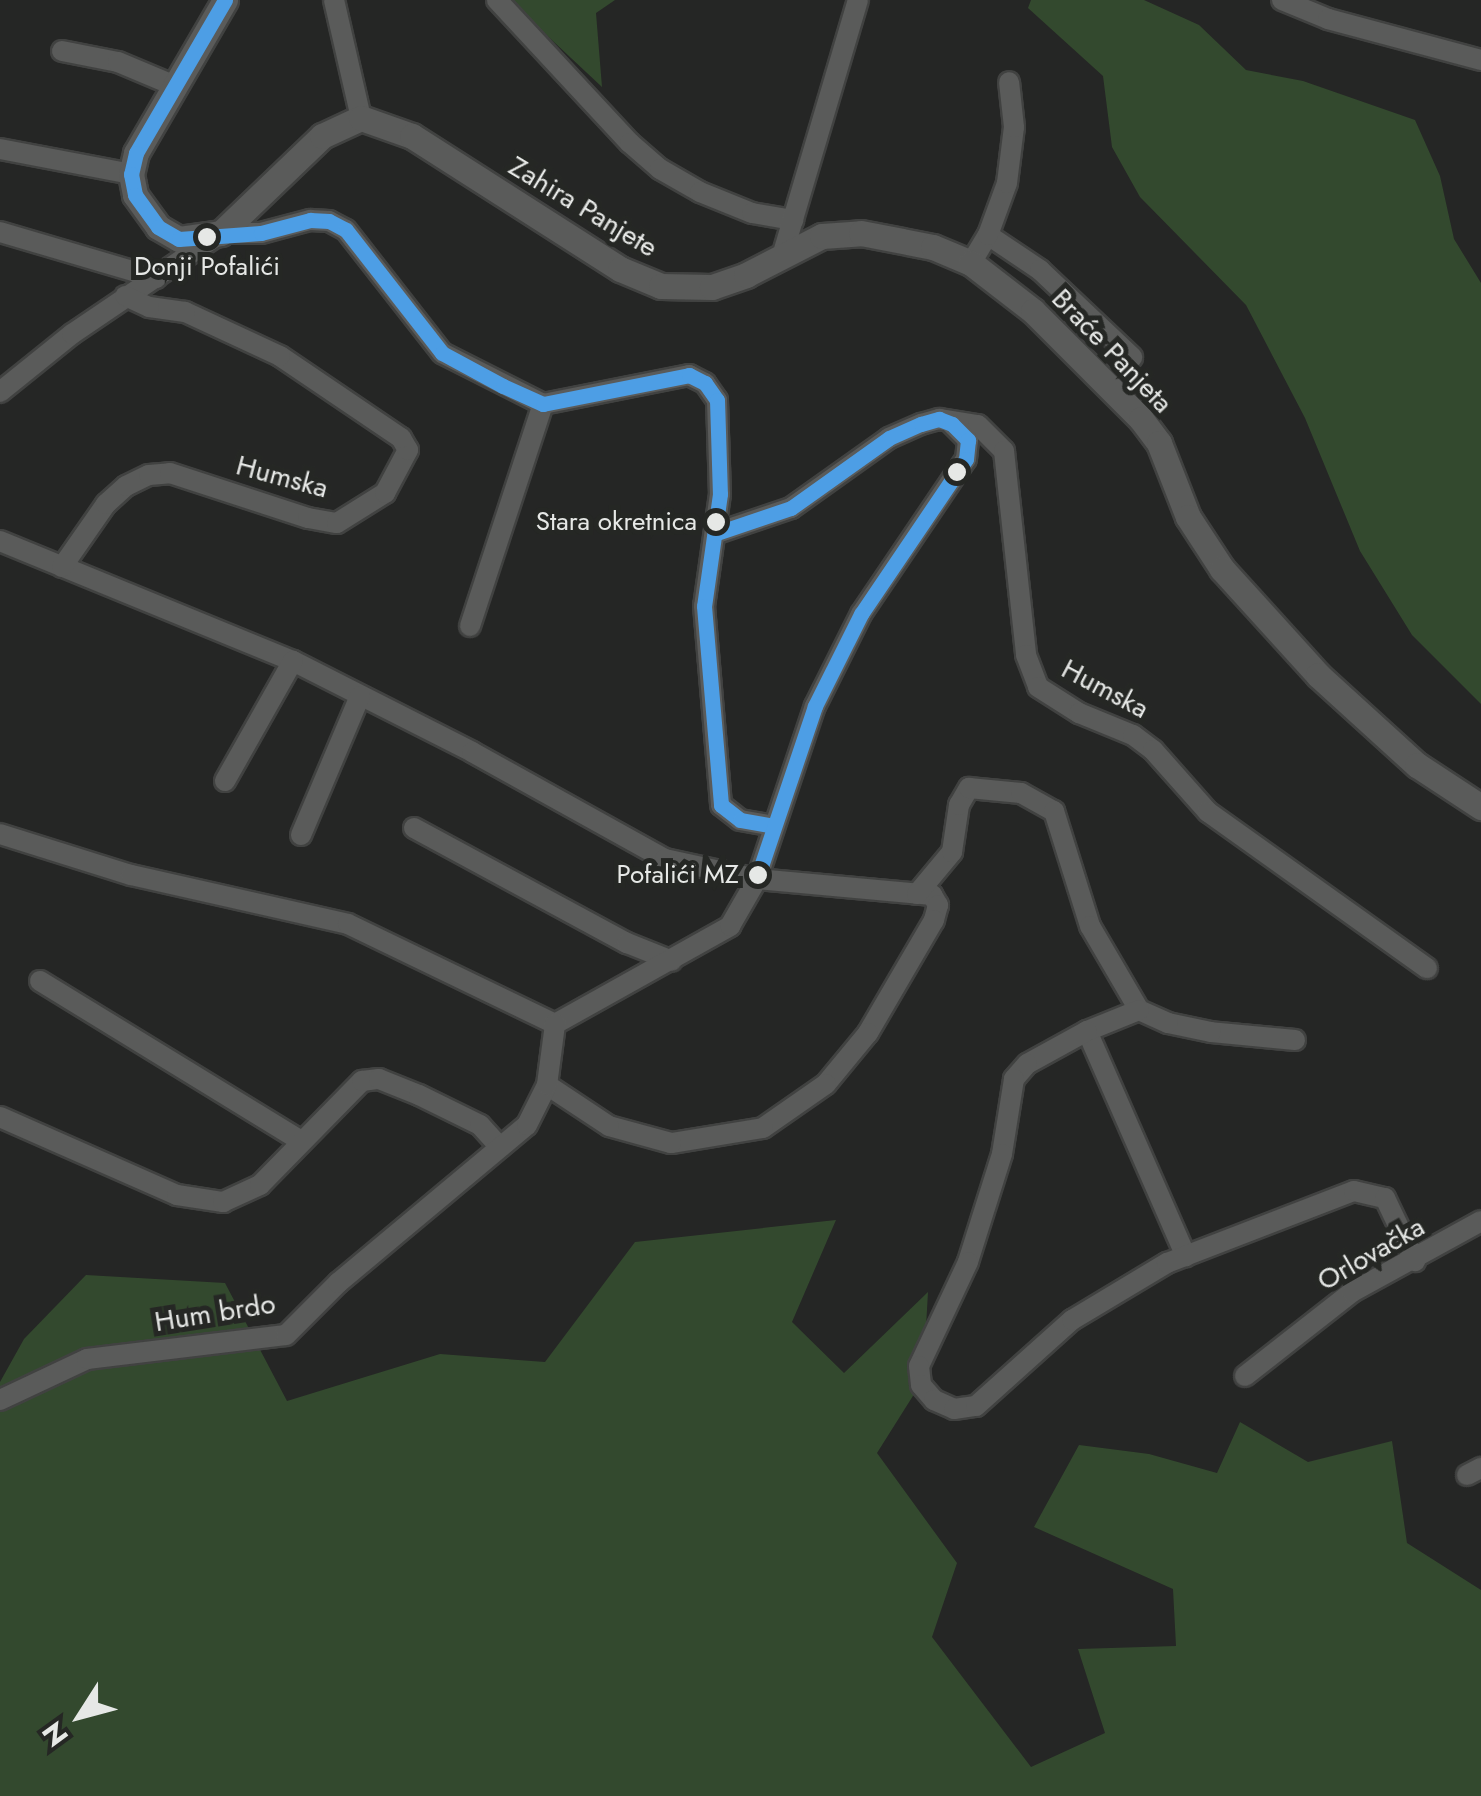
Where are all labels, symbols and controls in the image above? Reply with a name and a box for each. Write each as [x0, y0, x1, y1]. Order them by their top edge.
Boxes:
street label: Zahira Panjete [503, 149, 663, 265]
marker: Donji Pofalići [197, 227, 217, 247]
place label: Donji Pofalići [134, 251, 280, 283]
street label: Braće Panjeta [1045, 282, 1179, 420]
street label: Humska [232, 449, 332, 505]
unlabelled marker [947, 462, 967, 482]
place label: Stara okretnica [536, 506, 697, 538]
marker: Stara okretnica [706, 512, 726, 532]
street label: Humska [1056, 652, 1154, 726]
place label: Pofalići MZ [616, 859, 739, 891]
marker: Pofalići MZ [748, 865, 768, 885]
street label: Orlovačka [1312, 1210, 1430, 1298]
street label: Hum brdo [152, 1287, 278, 1339]
north arrow [30, 1666, 130, 1766]
text: N [32, 1713, 78, 1755]

